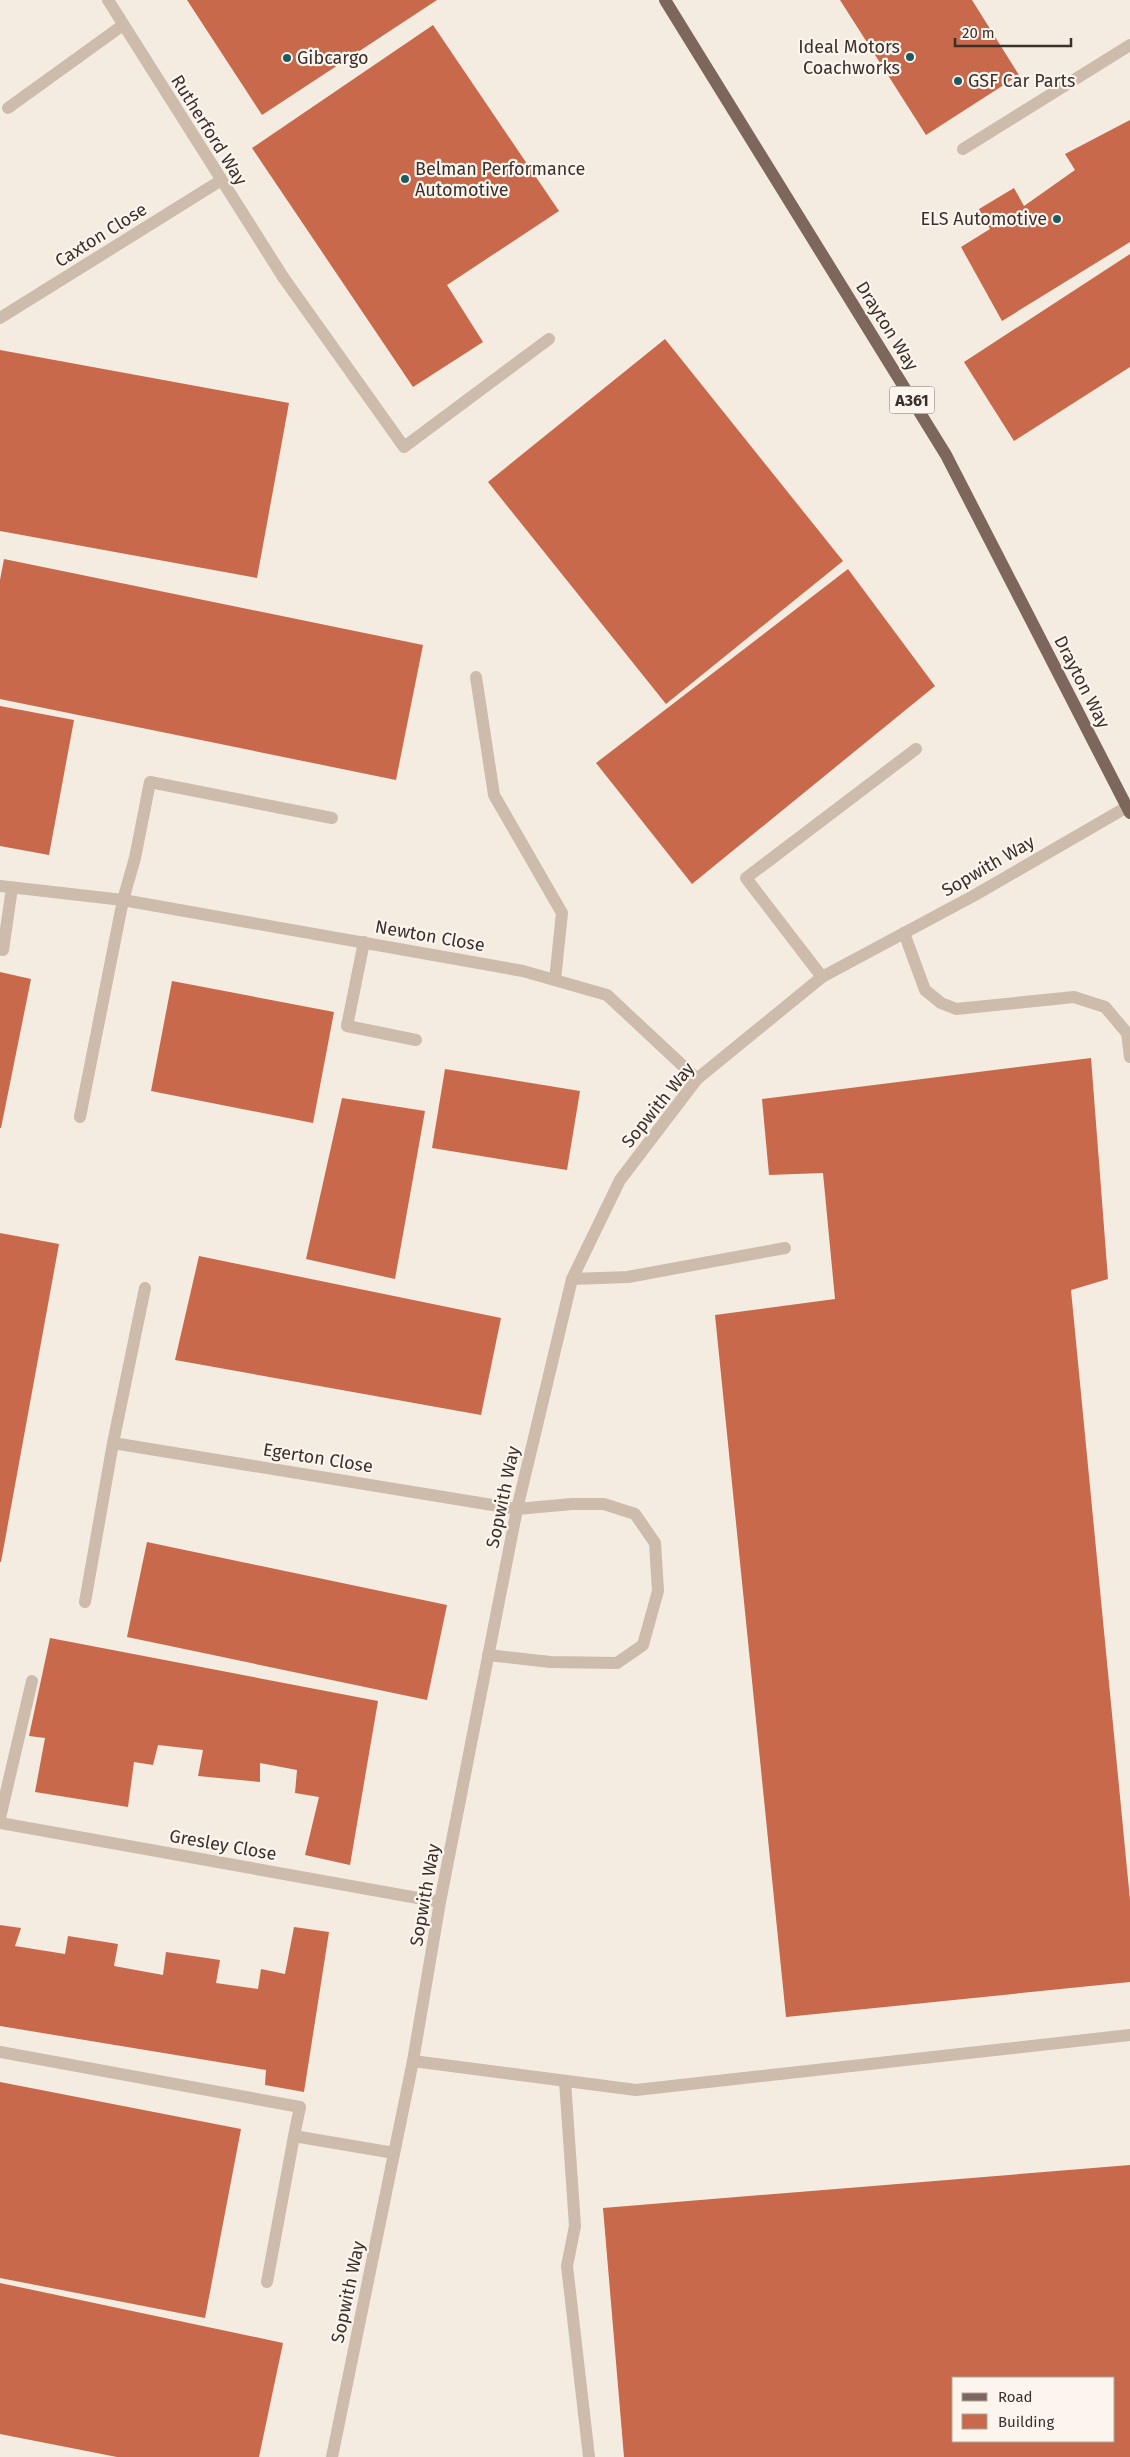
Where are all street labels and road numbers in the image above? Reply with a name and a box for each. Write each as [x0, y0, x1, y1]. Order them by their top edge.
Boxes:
street label: Rutherford Way [166, 71, 252, 189]
street label: Caxton Close [51, 198, 151, 272]
street label: Drayton Way [851, 277, 923, 375]
road number: A361 [890, 386, 934, 414]
street label: Drayton Way [1049, 632, 1115, 732]
street label: Sopwith Way [938, 831, 1038, 901]
street label: Newton Close [373, 916, 487, 956]
street label: Sopwith Way [617, 1058, 699, 1152]
street label: Egerton Close [261, 1438, 375, 1478]
street label: Sopwith Way [481, 1444, 525, 1550]
street label: Gresley Close [168, 1825, 278, 1865]
street label: Sopwith Way [405, 1842, 445, 1948]
street label: Sopwith Way [326, 2239, 370, 2345]

